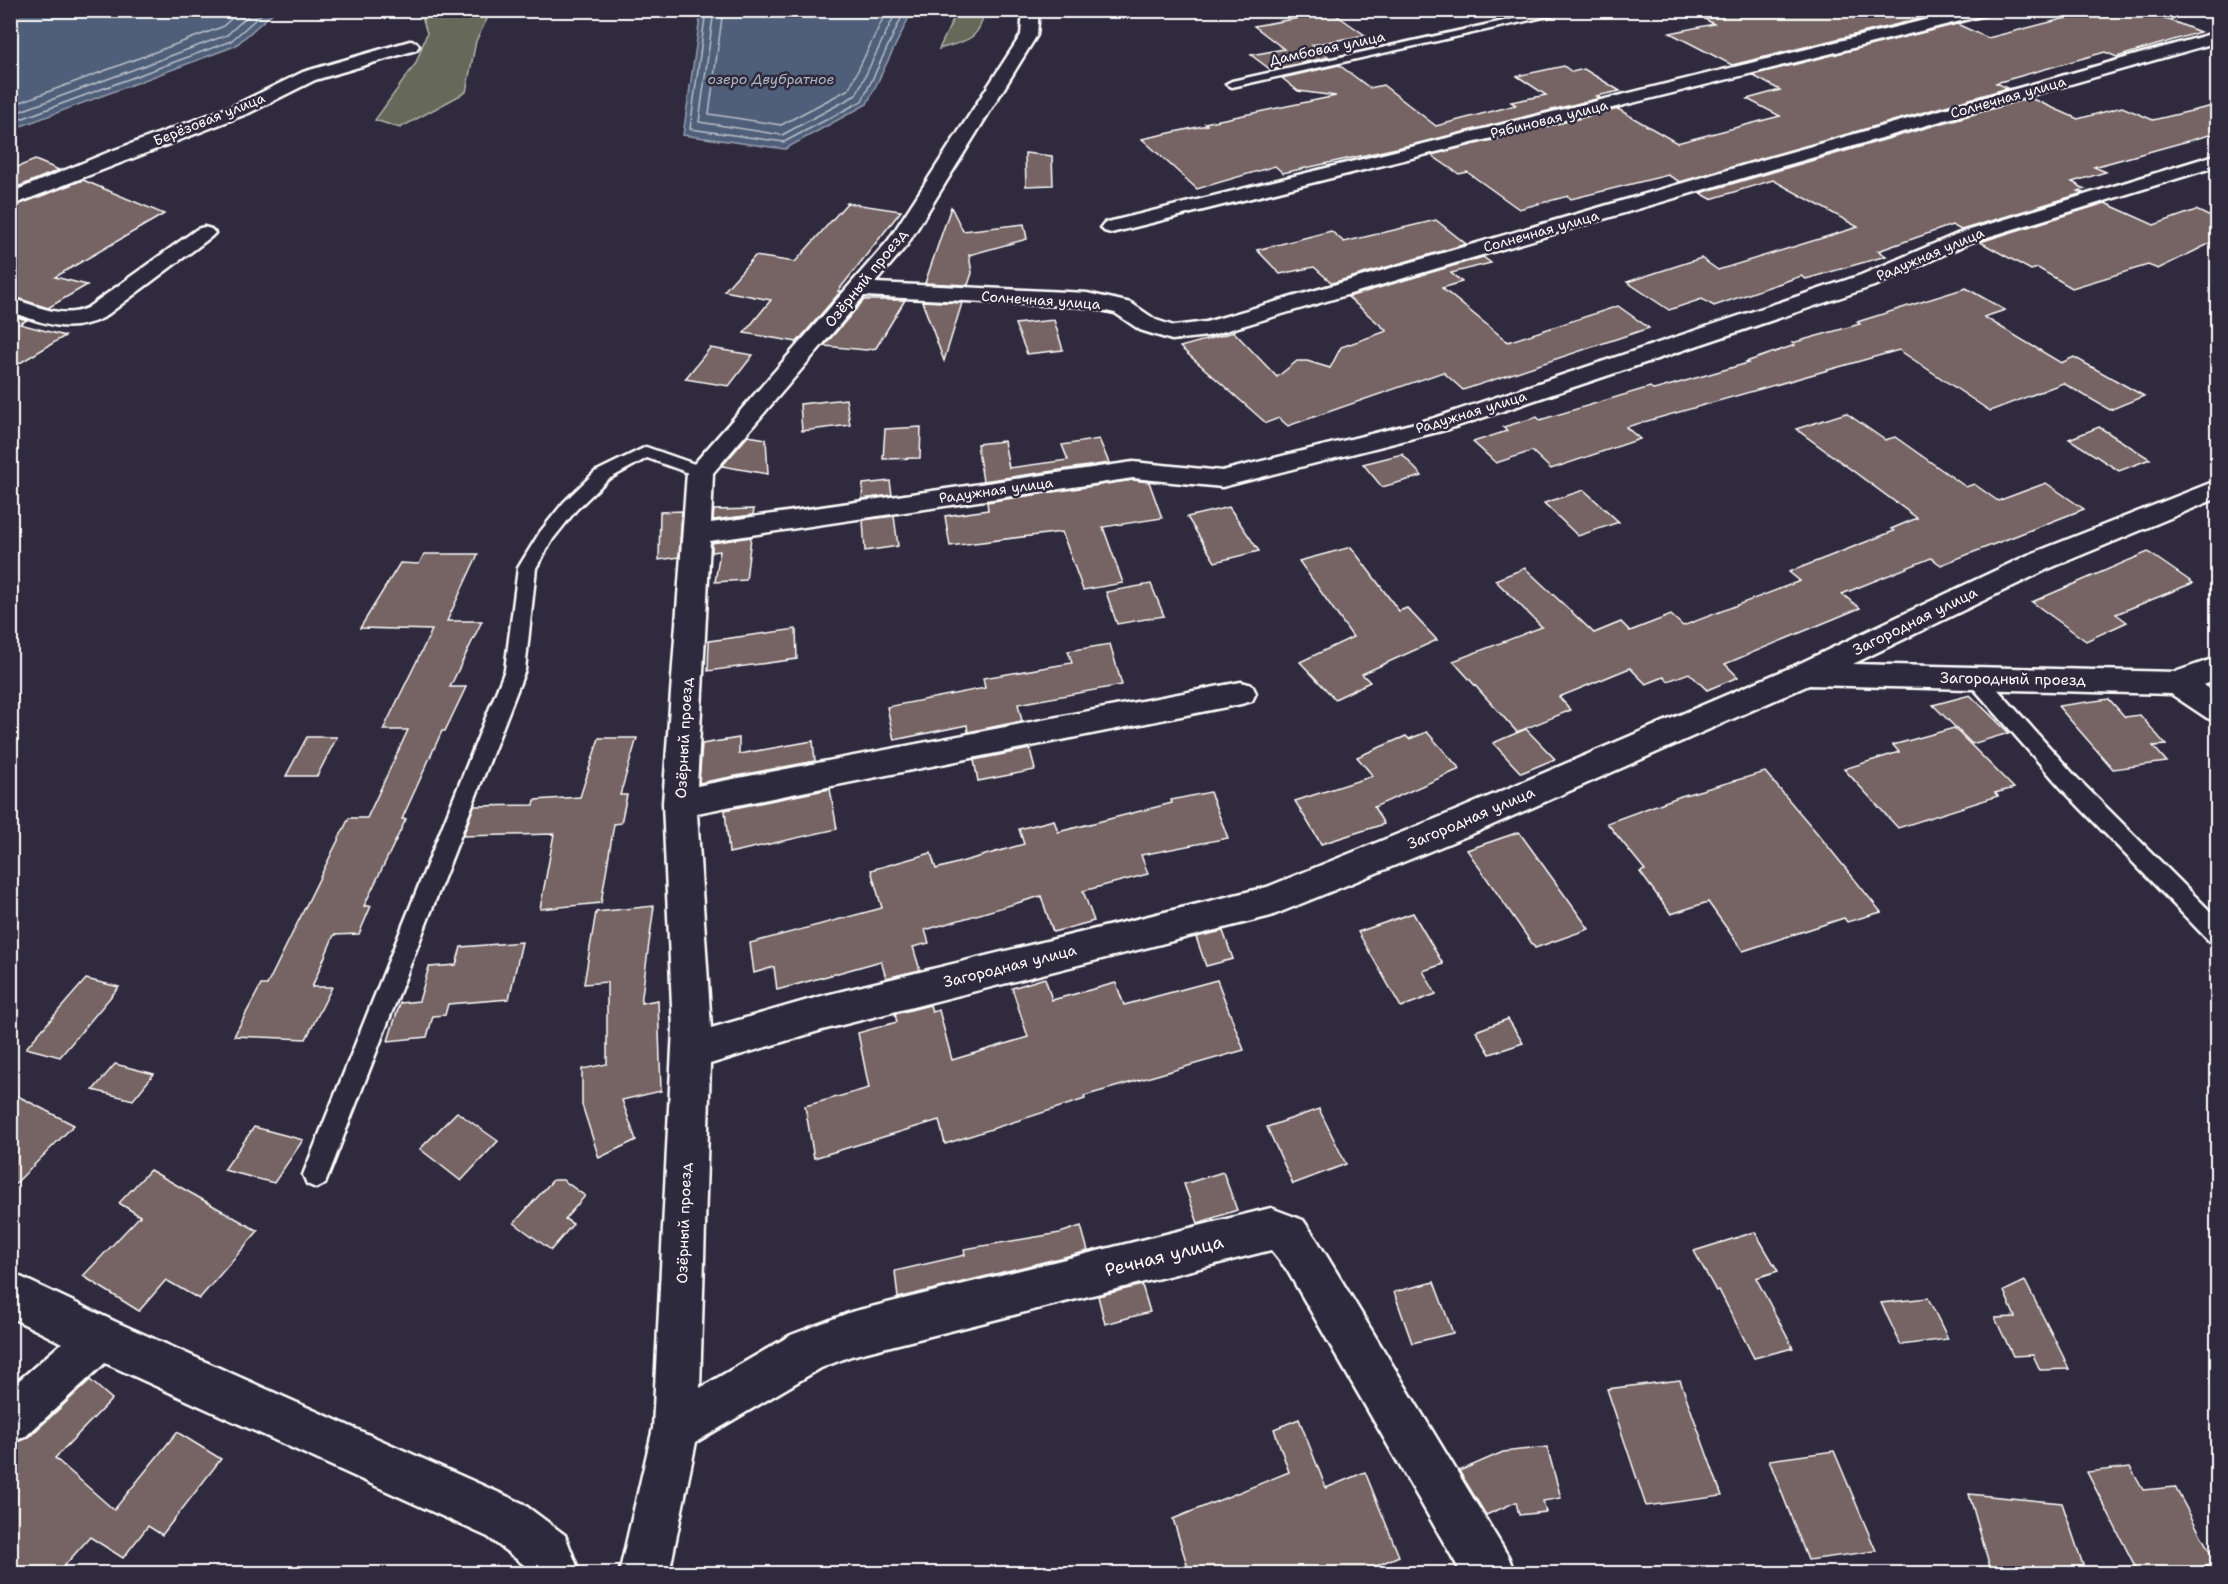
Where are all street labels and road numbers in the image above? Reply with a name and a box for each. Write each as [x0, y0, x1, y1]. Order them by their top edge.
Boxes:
street label: Дамбовая улица [1268, 27, 1387, 69]
street label: Солнечная улица [1948, 72, 2068, 122]
street label: Берёзовая улица [151, 88, 268, 150]
street label: Рябиновая улица [1488, 96, 1610, 142]
street label: Солнечная улица [1481, 206, 1601, 256]
street label: Радужная улица [1873, 223, 1987, 285]
street label: Озёрный проезд [820, 224, 912, 331]
street label: Солнечная улица [981, 287, 1101, 313]
street label: Радужная улица [1413, 386, 1529, 437]
street label: Радужная улица [938, 473, 1055, 507]
street label: Загородная улица [1849, 582, 1981, 660]
street label: Загородный проезд [1940, 668, 2087, 690]
street label: Озёрный проезд [671, 677, 697, 799]
street label: Загородная улица [1404, 782, 1538, 854]
street label: Загородная улица [941, 940, 1079, 992]
street label: Озёрный проезд [672, 1162, 696, 1284]
street label: Речная улица [1102, 1230, 1226, 1282]

